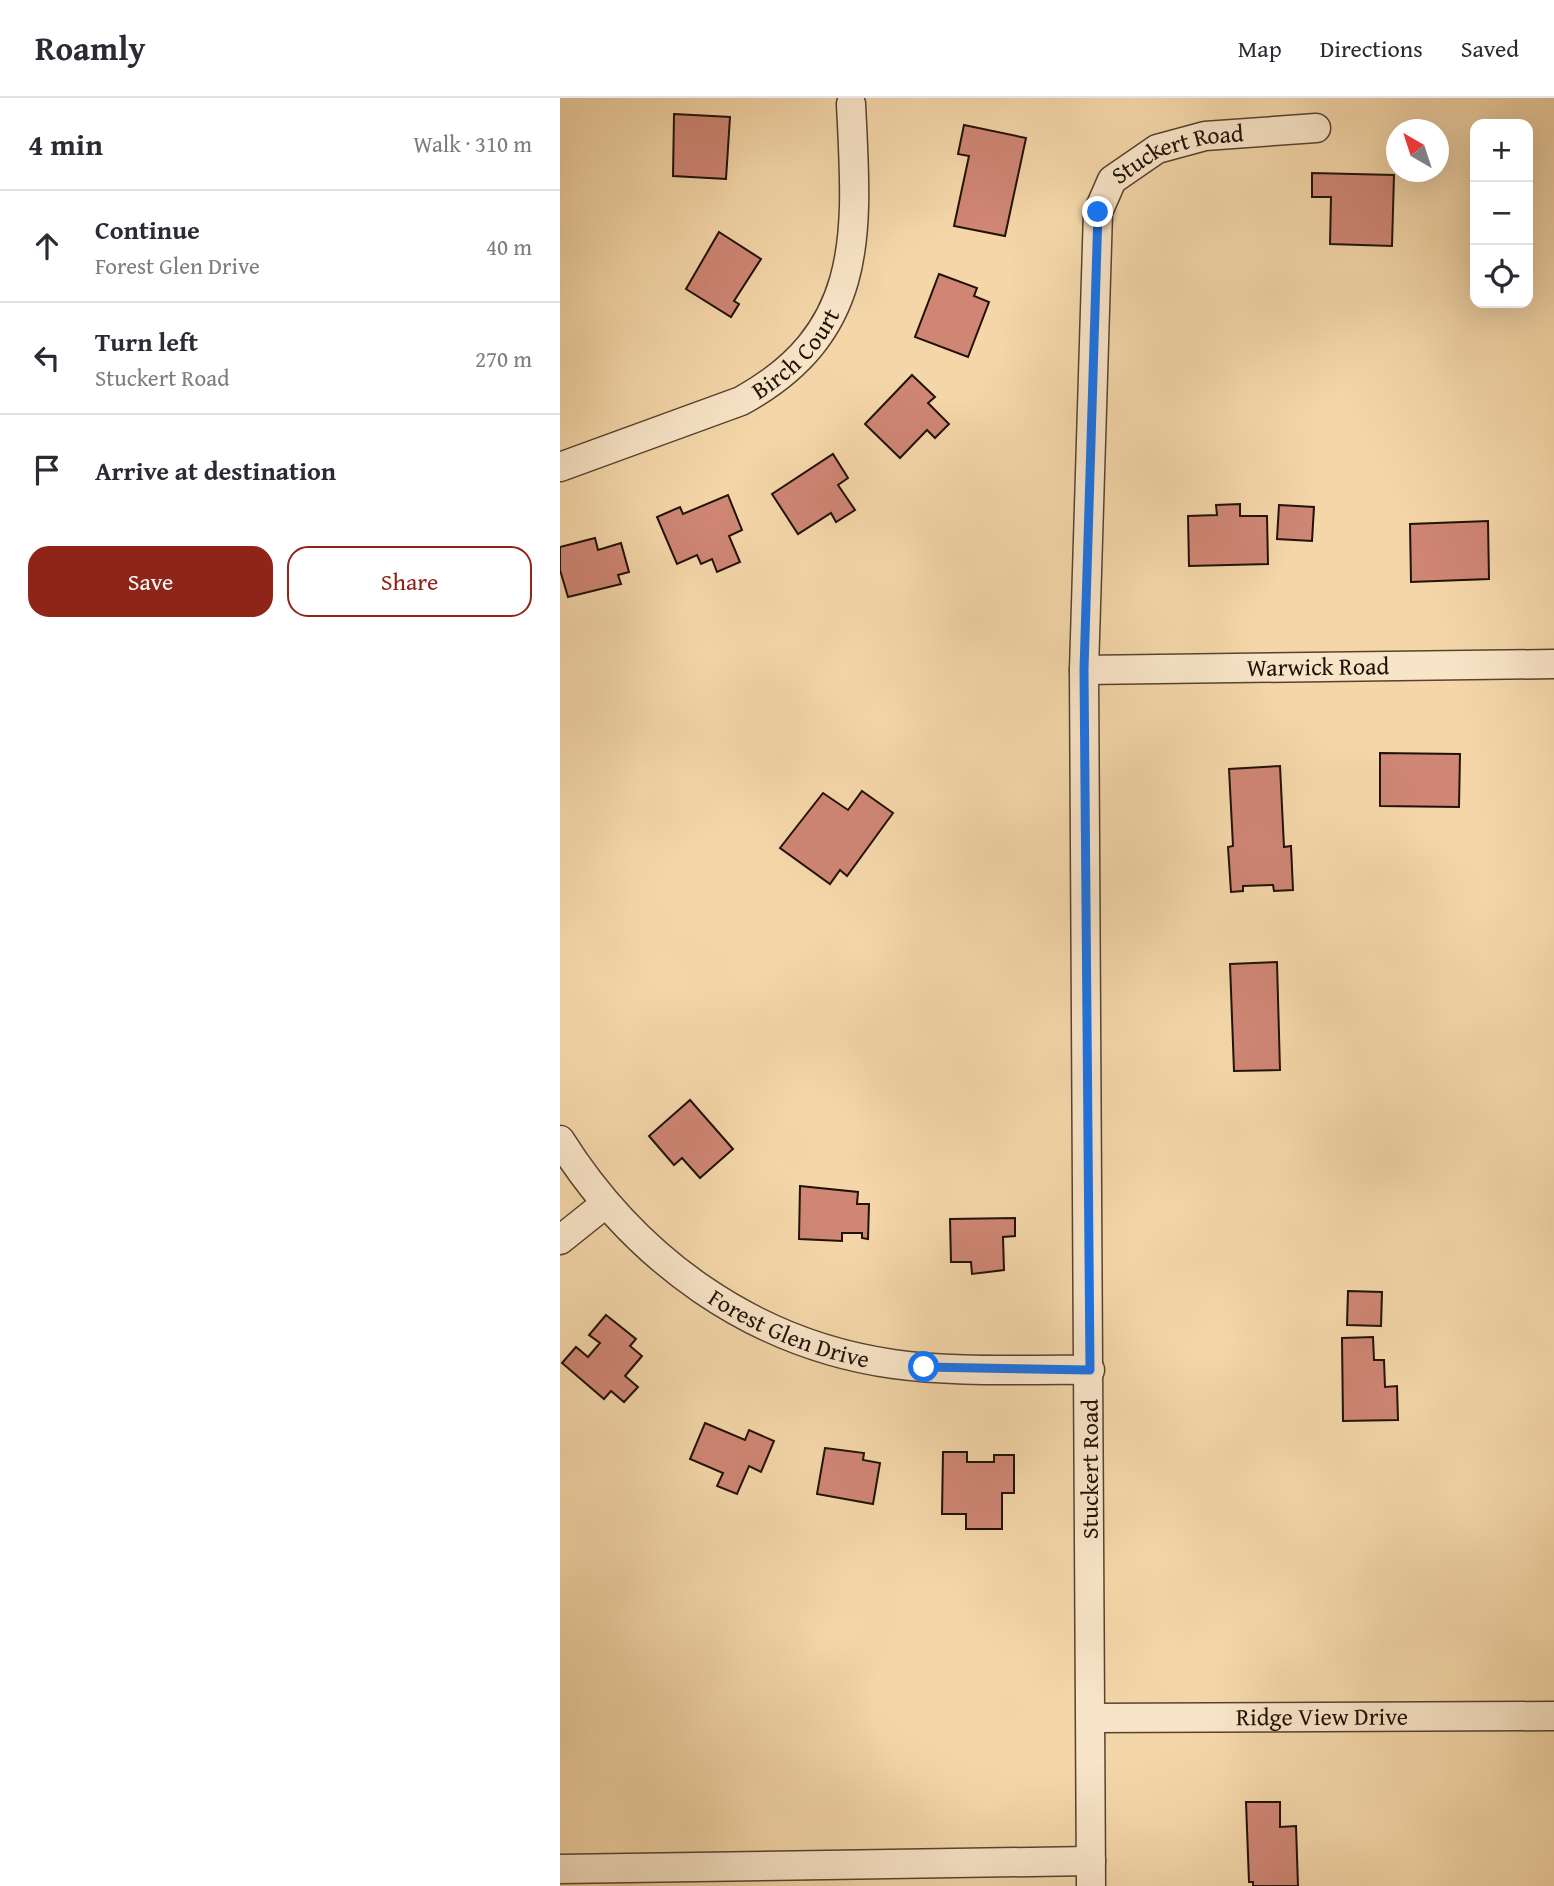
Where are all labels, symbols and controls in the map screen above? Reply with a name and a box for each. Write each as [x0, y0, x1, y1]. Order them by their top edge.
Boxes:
text: Roamly [35, 24, 145, 72]
text: Map [1238, 31, 1282, 66]
text: Directions [1320, 31, 1423, 66]
text: Saved [1461, 31, 1519, 66]
street label: Stuckert Road [1104, 115, 1245, 192]
north arrow [1386, 119, 1449, 182]
map controls [1470, 119, 1533, 308]
button: + [1470, 119, 1533, 182]
text: 4 min [28, 122, 103, 166]
text: Walk · 310 m [413, 127, 532, 160]
button: − [1470, 182, 1533, 245]
route end [1082, 196, 1113, 227]
text: Continue [95, 210, 200, 249]
icon: ahead [28, 227, 66, 265]
text: 40 m [486, 230, 532, 263]
button: locate [1470, 245, 1533, 308]
text: Forest Glen Drive [95, 249, 260, 282]
street label: Birch Court [745, 302, 848, 407]
text: Turn left [95, 322, 198, 361]
icon: left [28, 339, 66, 377]
text: 270 m [475, 342, 532, 375]
text: Stuckert Road [95, 361, 229, 394]
icon: arrive [28, 451, 66, 489]
text: Arrive at destination [95, 451, 336, 490]
button: Save [28, 546, 273, 617]
button: Share [287, 546, 532, 617]
street label: Warwick Road [1247, 648, 1390, 685]
street label: Forest Glen Drive [702, 1280, 873, 1377]
route start [908, 1351, 939, 1382]
street label: Stuckert Road [1072, 1399, 1107, 1539]
street label: Ridge View Drive [1236, 1699, 1408, 1734]

